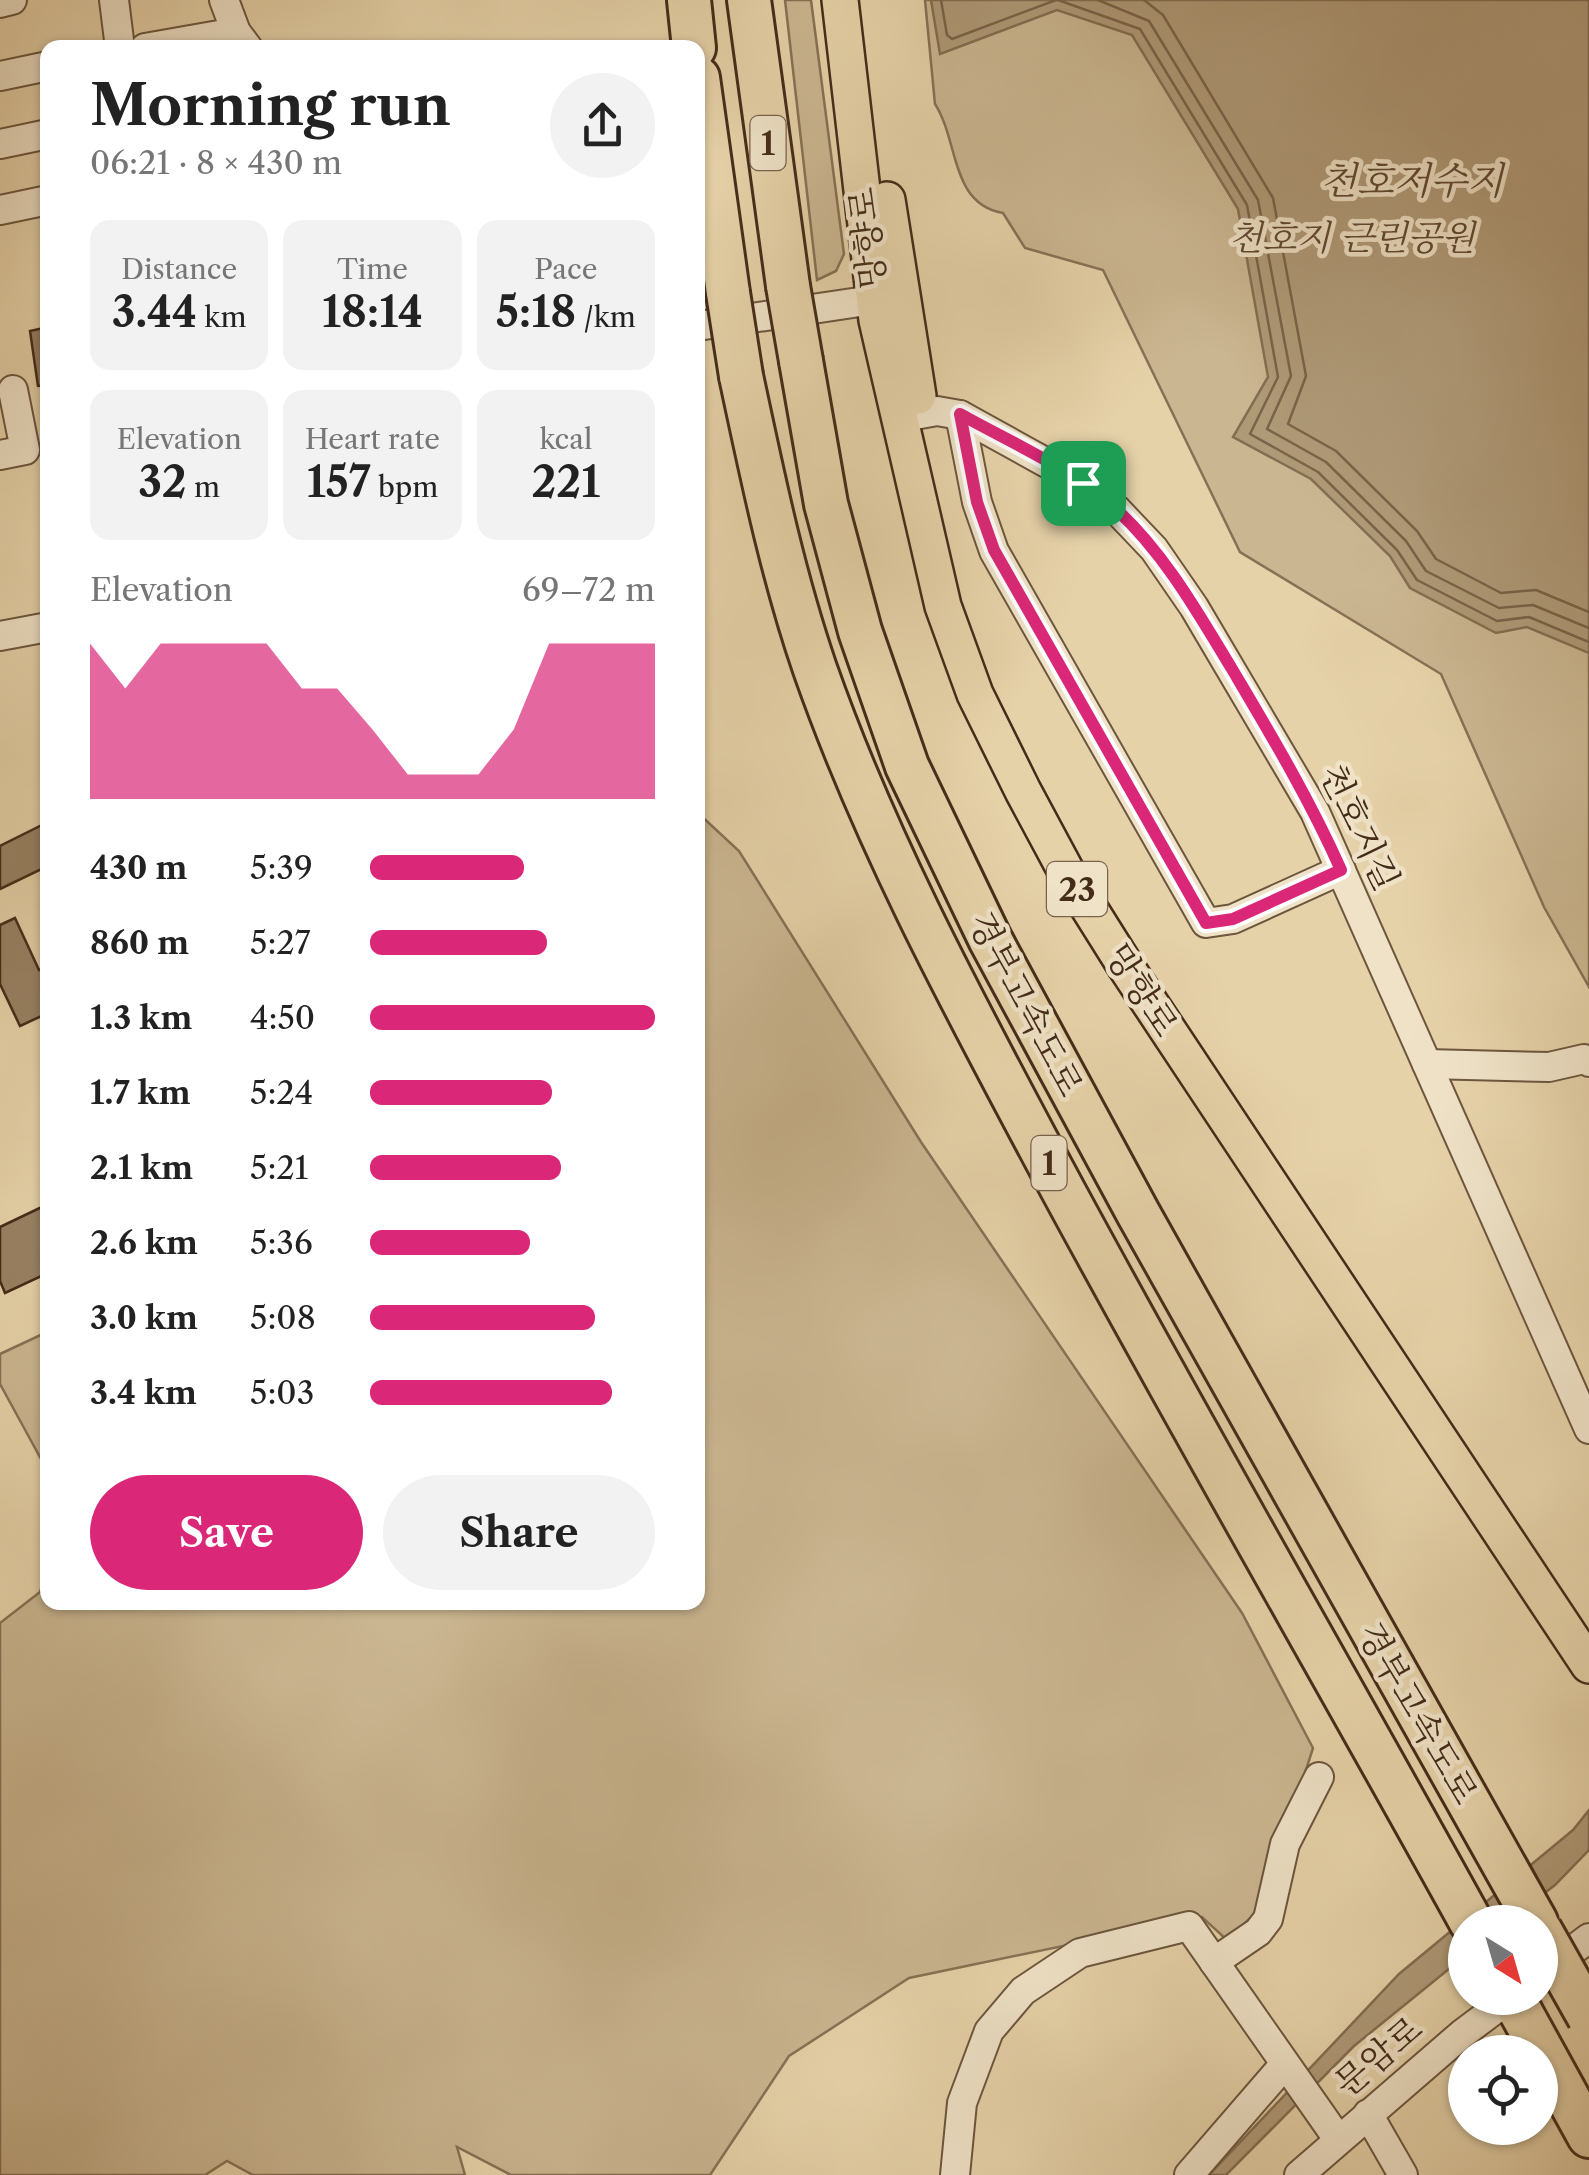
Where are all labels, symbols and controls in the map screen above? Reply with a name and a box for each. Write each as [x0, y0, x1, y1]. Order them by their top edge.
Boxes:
text: Morning run [90, 72, 451, 139]
button: share [550, 73, 655, 178]
road number: 1 [750, 116, 786, 170]
text: 06:21 · 8 × 430 m [90, 143, 342, 182]
water label: 천호저수지 [1320, 157, 1506, 204]
street label: 망향로 [839, 185, 895, 291]
park label: 천호지 근린공원 [1229, 216, 1477, 259]
text: Distance [121, 252, 237, 286]
text: Time [337, 252, 408, 286]
text: Pace [534, 252, 597, 286]
text: 3.44 [112, 286, 197, 338]
text: 18:14 [322, 286, 423, 338]
text: 5:18 [496, 286, 576, 338]
text: km [197, 300, 247, 334]
text: /km [576, 300, 636, 334]
text: Elevation [117, 422, 242, 456]
text: Heart rate [305, 422, 440, 456]
text: kcal [539, 422, 592, 456]
pin [1041, 441, 1126, 526]
text: 32 [138, 456, 187, 508]
text: 157 [307, 456, 371, 508]
text: 221 [532, 456, 600, 508]
icon: arrive [1056, 456, 1111, 511]
text: m [187, 470, 220, 504]
text: bpm [371, 470, 438, 504]
text: Elevation [90, 570, 233, 609]
text: 69–72 m [522, 570, 655, 609]
street label: 천호지길 [1311, 757, 1409, 897]
text: 430 m [90, 848, 187, 887]
text: 5:39 [250, 848, 313, 887]
road number: 23 [1047, 862, 1107, 916]
street label: 경부고속도로 [959, 904, 1093, 1104]
text: 860 m [90, 923, 189, 962]
text: 5:27 [250, 923, 311, 962]
street label: 망향로 [1096, 936, 1188, 1044]
text: 1.3 km [90, 998, 192, 1037]
text: 4:50 [250, 998, 315, 1037]
text: 1.7 km [90, 1073, 191, 1112]
text: 5:24 [250, 1073, 313, 1112]
road number: 1 [1032, 1136, 1066, 1190]
text: 2.1 km [90, 1148, 193, 1187]
text: 5:21 [250, 1148, 308, 1187]
text: 2.6 km [90, 1223, 198, 1262]
text: 5:36 [250, 1223, 313, 1262]
text: 3.0 km [90, 1298, 198, 1337]
text: 5:08 [250, 1298, 316, 1337]
text: 3.4 km [90, 1373, 197, 1412]
text: 5:03 [250, 1373, 314, 1412]
button: Save [90, 1475, 363, 1590]
button: Share [383, 1475, 655, 1590]
street label: 경부고속도로 [1349, 1614, 1487, 1812]
north arrow [1448, 1905, 1558, 2015]
map controls [1448, 1905, 1558, 2145]
street label: 문암로 [1325, 2007, 1431, 2105]
button: locate [1448, 2035, 1558, 2145]

